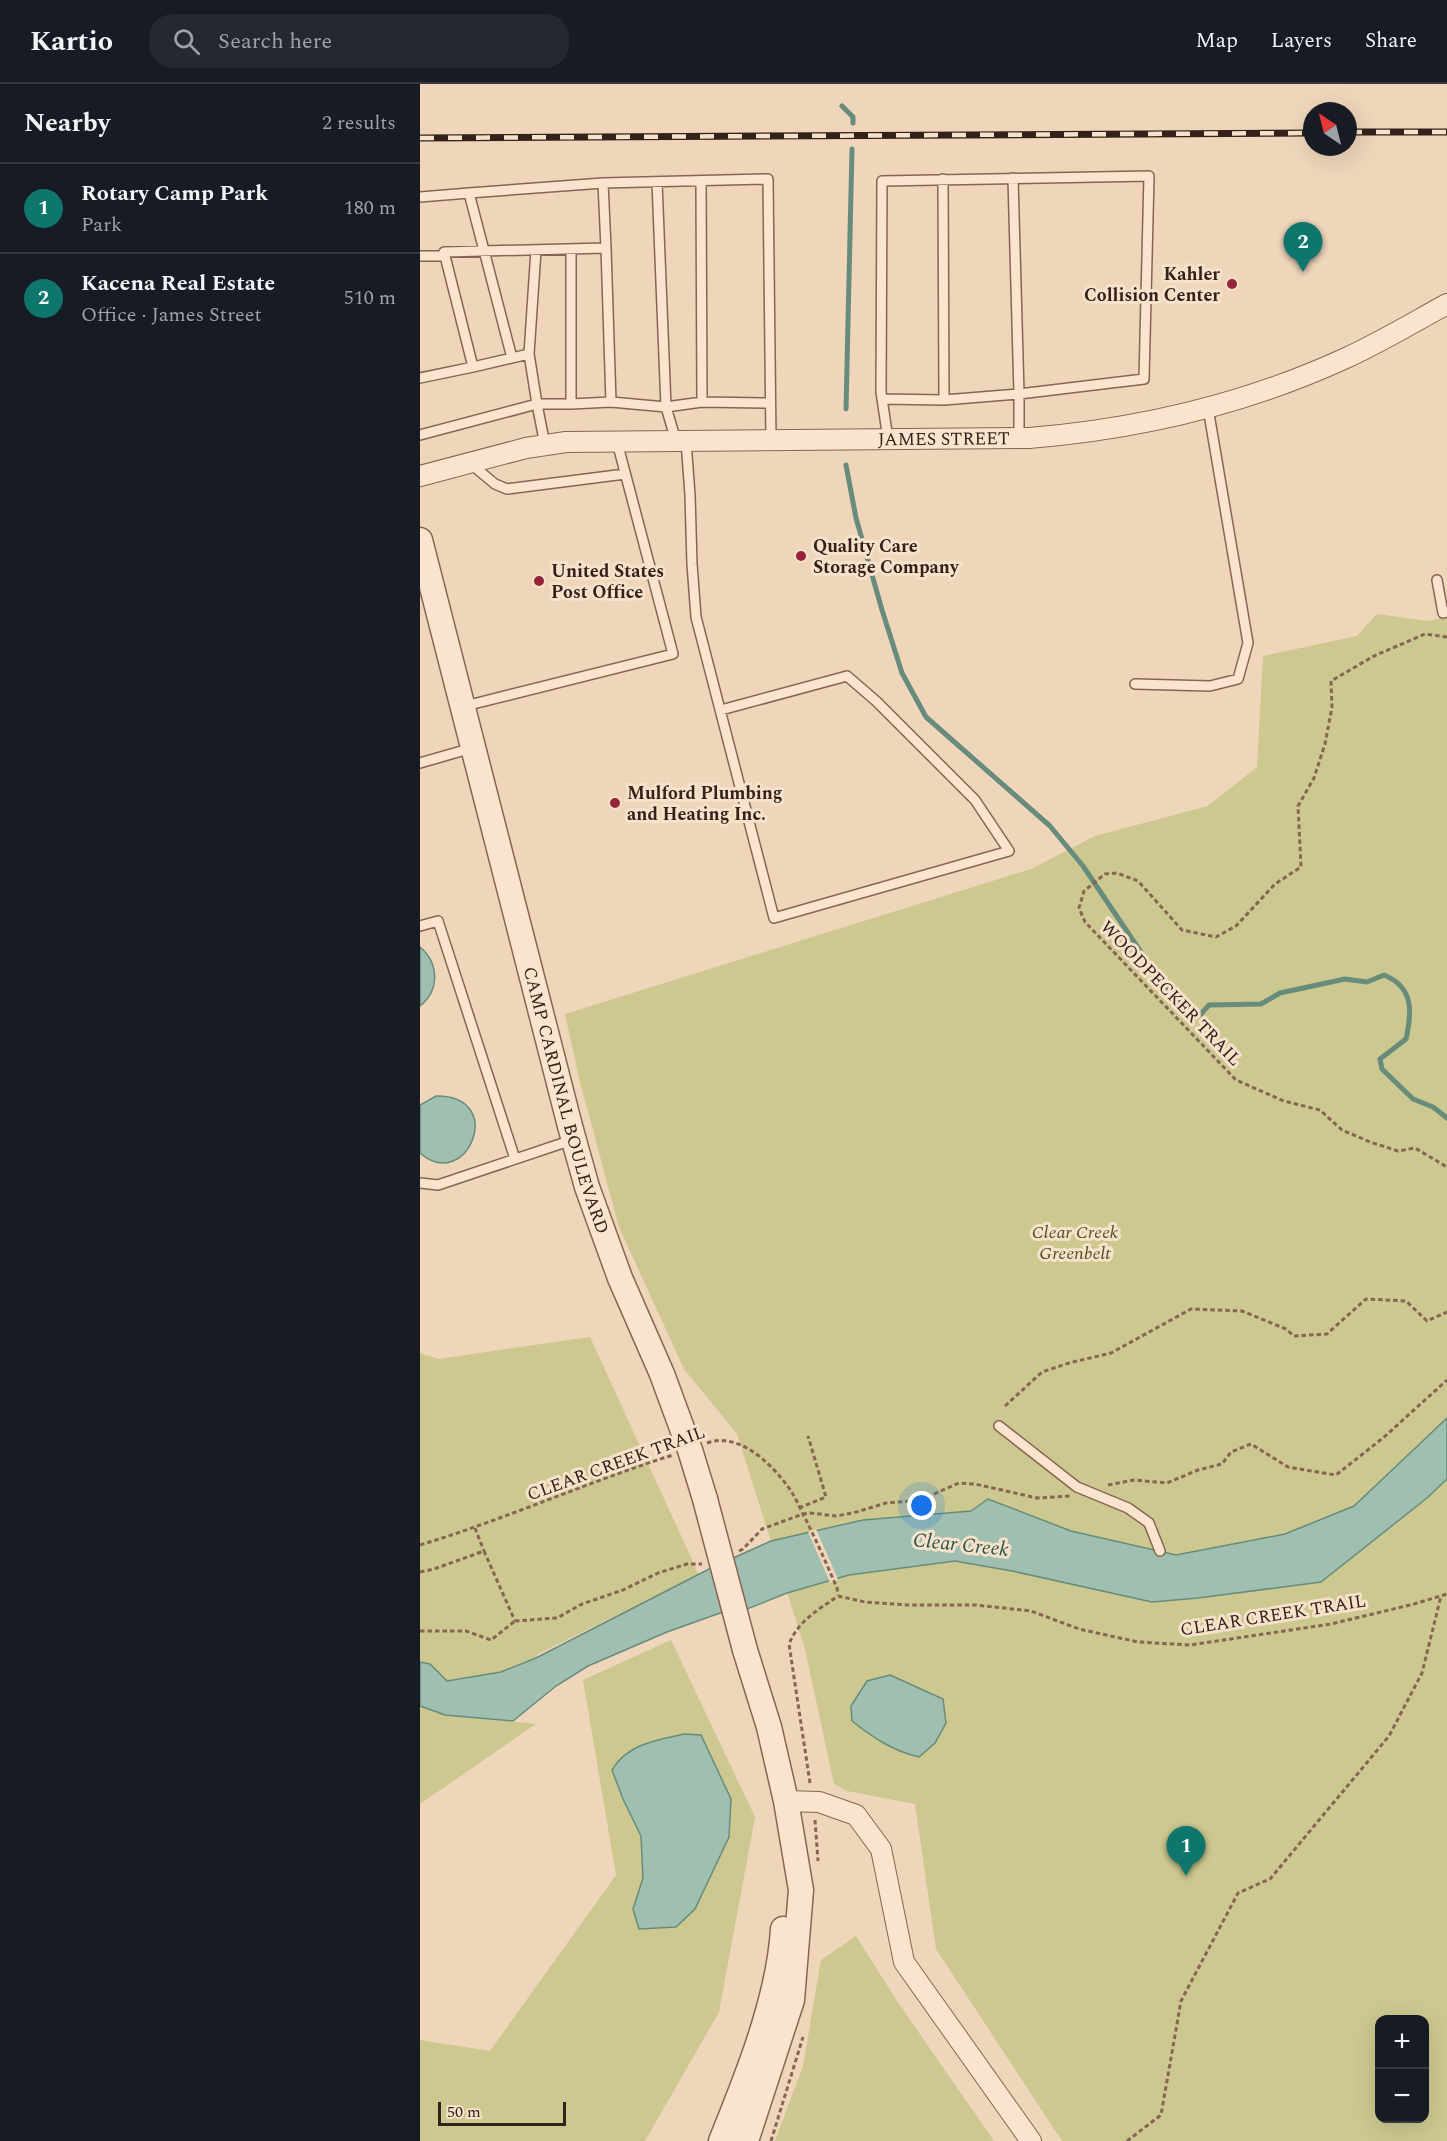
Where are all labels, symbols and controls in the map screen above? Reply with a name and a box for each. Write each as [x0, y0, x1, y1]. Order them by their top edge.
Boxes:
search box [149, 14, 569, 68]
text: Kartio [30, 20, 113, 63]
icon: search [170, 25, 203, 58]
text: Search here [218, 25, 332, 58]
text: Map [1196, 25, 1238, 57]
text: Layers [1271, 25, 1332, 57]
text: Share [1365, 25, 1417, 57]
north arrow [1303, 102, 1357, 156]
text: Nearby [24, 103, 110, 143]
text: 2 results [322, 108, 396, 138]
text: Rotary Camp Park [81, 177, 268, 210]
text: 1 [38, 193, 49, 223]
text: 180 m [344, 193, 396, 223]
text: Park [81, 210, 122, 240]
pin: 2 [1284, 222, 1322, 272]
place label: Kahler Collision Center [1084, 261, 1220, 309]
text: Kacena Real Estate [81, 267, 275, 300]
marker: Kahler Collision Center [1225, 277, 1239, 291]
text: 2 [38, 283, 49, 313]
text: 510 m [344, 283, 396, 313]
text: Office · James Street [81, 300, 262, 330]
street label: JAMES STREET [878, 425, 1010, 453]
place label: Quality Care Storage Company [813, 533, 960, 581]
marker: Quality Care Storage Company [794, 549, 808, 563]
place label: United States Post Office [551, 558, 664, 606]
marker: United States Post Office [532, 574, 546, 588]
place label: Mulford Plumbing and Heating Inc. [627, 780, 783, 828]
marker: Mulford Plumbing and Heating Inc. [608, 796, 622, 810]
street label: WOODPECKER TRAIL [1094, 914, 1248, 1072]
street label: CAMP CARDINAL BOULEVARD [516, 964, 616, 1238]
park label: Clear Creek Greenbelt [1032, 1219, 1119, 1267]
street label: CLEAR CREEK TRAIL [523, 1419, 709, 1508]
your location [907, 1491, 936, 1520]
water label: Clear Creek [912, 1525, 1011, 1565]
street label: CLEAR CREEK TRAIL [1178, 1587, 1368, 1644]
pin: 1 [1166, 1826, 1206, 1876]
map controls [1375, 2015, 1429, 2123]
button: + [1375, 2015, 1429, 2069]
button: − [1375, 2069, 1429, 2123]
scale bar [438, 2099, 566, 2126]
text: 50 m [447, 2100, 481, 2124]

